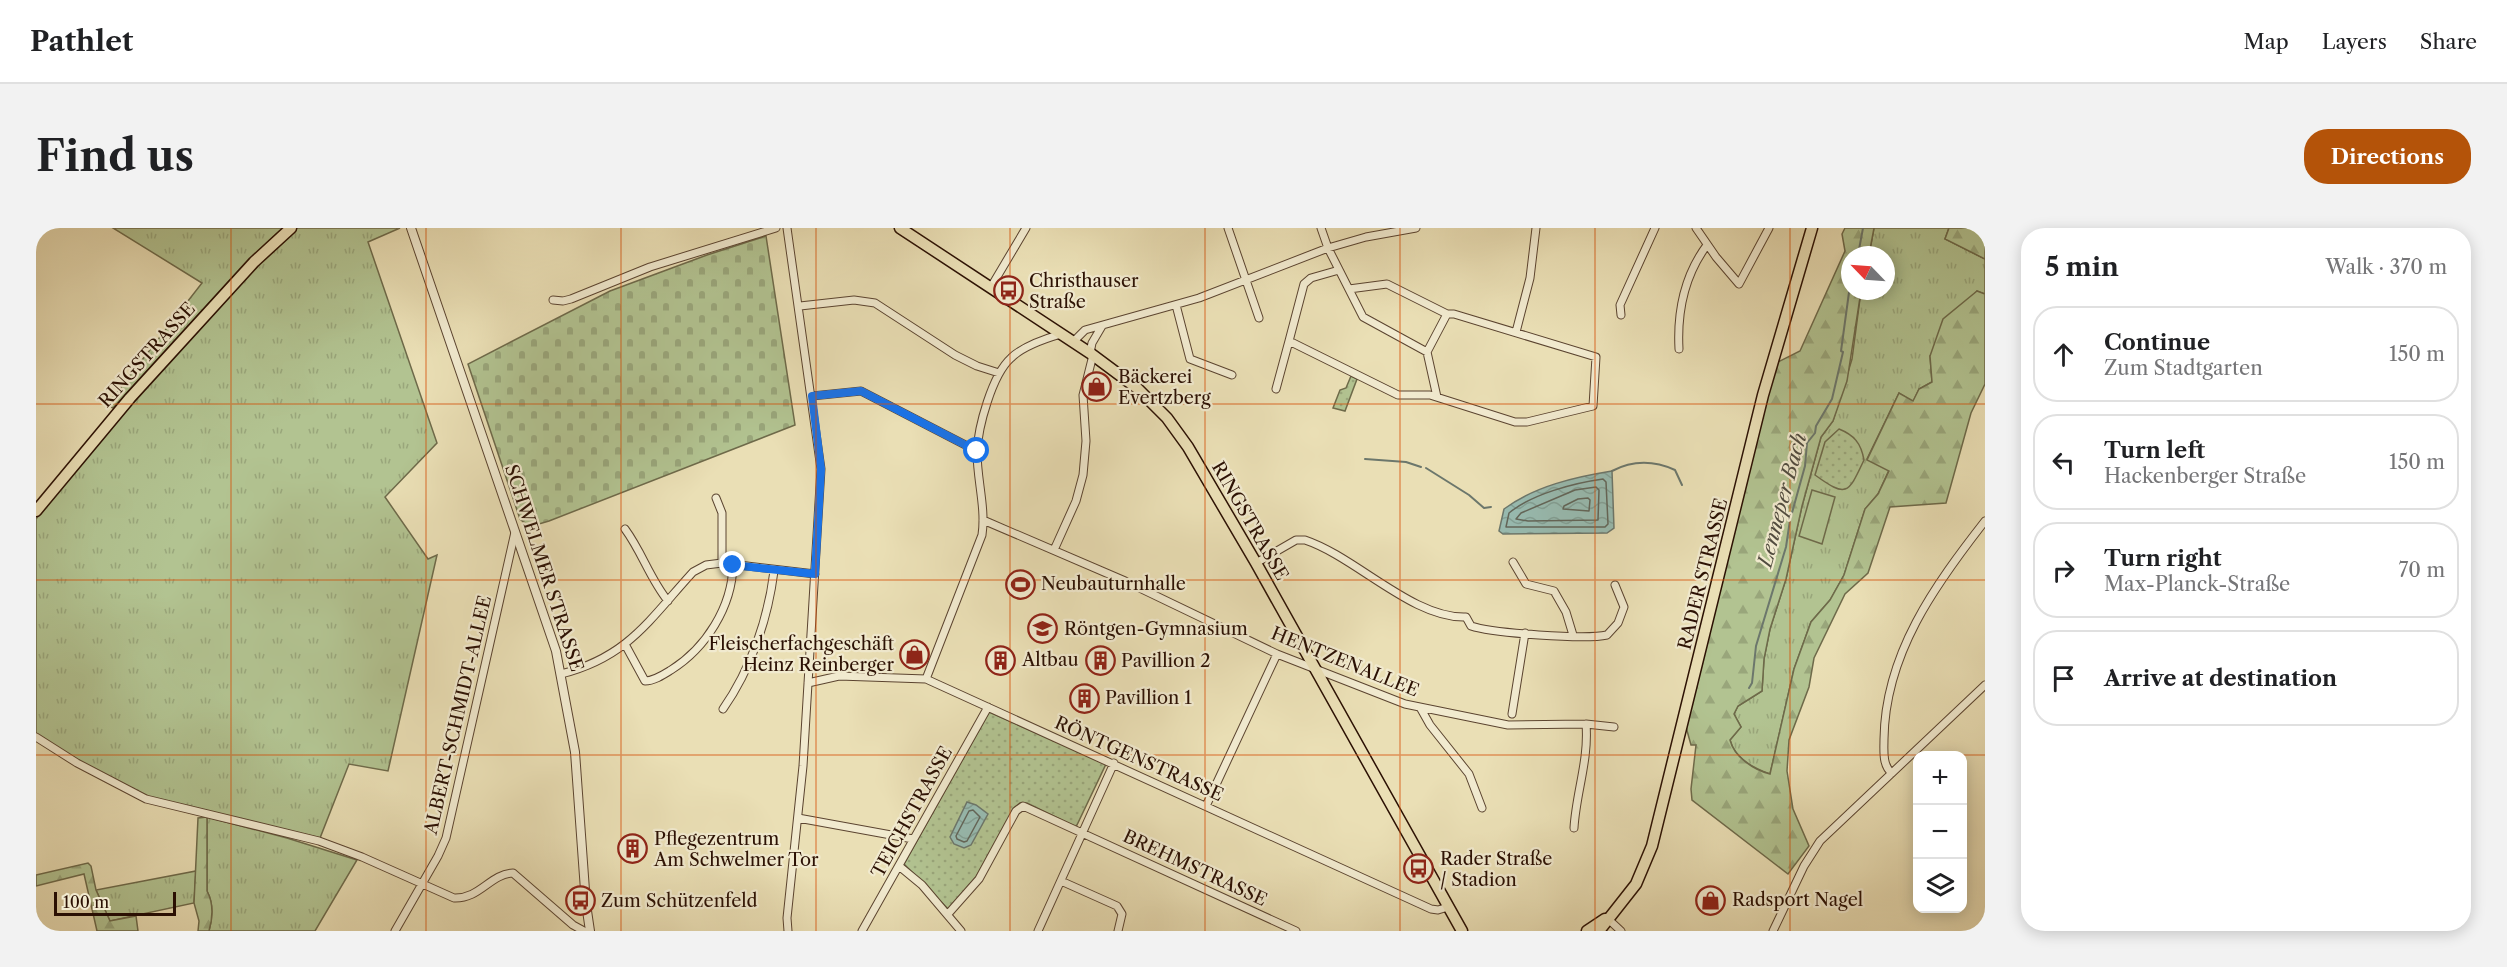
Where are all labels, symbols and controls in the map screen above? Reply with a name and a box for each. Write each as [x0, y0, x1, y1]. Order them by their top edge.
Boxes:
text: Pathlet [30, 24, 133, 58]
text: Map [2244, 29, 2289, 54]
text: Layers [2322, 29, 2387, 54]
text: Share [2420, 29, 2477, 54]
button: Directions [2304, 129, 2471, 184]
text: Find us [36, 130, 194, 182]
north arrow [1841, 246, 1895, 300]
text: 5 min [2045, 251, 2119, 283]
text: Walk · 370 m [2325, 255, 2447, 279]
place label: Christhauser Straße [1029, 270, 1139, 313]
bus stop icon: Christhauser Straße [992, 275, 1024, 307]
street label: RINGSTRASSE [94, 298, 200, 412]
text: Continue [2104, 329, 2210, 356]
icon: ahead [2047, 338, 2080, 371]
text: 150 m [2389, 342, 2445, 366]
text: Zum Stadtgarten [2104, 356, 2263, 380]
place label: Bäckerei Evertzberg [1118, 366, 1211, 409]
shop icon: Bäckerei Evertzberg [1081, 371, 1113, 403]
water label: Lenneper Bach [1752, 430, 1811, 572]
route start [963, 437, 989, 463]
text: Turn left [2104, 437, 2205, 464]
icon: left [2047, 446, 2080, 479]
text: 150 m [2389, 450, 2445, 474]
street label: RINGSTRASSE [1207, 458, 1293, 584]
street label: SCHWELMER STRASSE [500, 462, 588, 674]
text: Hackenberger Straße [2104, 464, 2306, 488]
street label: RADER STRASSE [1674, 496, 1732, 652]
text: Turn right [2104, 545, 2222, 572]
route end [719, 551, 745, 577]
icon: right [2047, 554, 2080, 587]
text: 70 m [2399, 558, 2445, 582]
sports icon: Neubauturnhalle [1004, 568, 1036, 600]
text: Max-Planck-Straße [2104, 572, 2290, 596]
place label: Neubauturnhalle [1041, 573, 1186, 595]
street label: ALBERT-SCHMIDT-ALLEE [420, 593, 496, 838]
school or university icon: Röntgen-Gymnasium [1027, 613, 1059, 645]
place label: Röntgen-Gymnasium [1064, 618, 1248, 640]
street label: HENTZENALLEE [1268, 622, 1422, 702]
place label: Fleischerfachgeschäft Heinz Reinberger [709, 633, 895, 676]
shop icon: Fleischerfachgeschäft Heinz Reinberger [899, 638, 931, 670]
building icon: Altbau [985, 644, 1017, 676]
building icon: Pavillion 2 [1084, 645, 1116, 677]
place label: Altbau [1021, 649, 1079, 671]
place label: Pavillion 2 [1121, 650, 1211, 672]
icon: arrive [2047, 662, 2080, 695]
text: Arrive at destination [2104, 665, 2337, 692]
building icon: Pavillion 1 [1068, 682, 1100, 714]
place label: Pavillion 1 [1105, 687, 1192, 709]
street label: RÖNTGENSTRASSE [1051, 711, 1227, 806]
street label: TEICHSTRASSE [867, 743, 957, 881]
map controls [1913, 751, 1967, 913]
button: + [1913, 751, 1967, 805]
button: − [1913, 805, 1967, 859]
street label: BREHMSTRASSE [1119, 825, 1271, 911]
place label: Pflegezentrum Am Schwelmer Tor [653, 828, 819, 871]
building icon: Pflegezentrum Am Schwelmer Tor [617, 833, 649, 865]
place label: Rader Straße / Stadion [1440, 848, 1552, 891]
bus stop icon: Rader Straße / Stadion [1403, 853, 1435, 885]
button: layers [1913, 859, 1967, 913]
shop icon: Radsport Nagel [1695, 884, 1727, 916]
bus stop icon: Zum Schützenfeld [564, 885, 596, 917]
scale bar [54, 889, 176, 916]
place label: Radsport Nagel [1732, 889, 1863, 911]
place label: Zum Schützenfeld [601, 890, 758, 912]
text: 100 m [63, 892, 109, 912]

